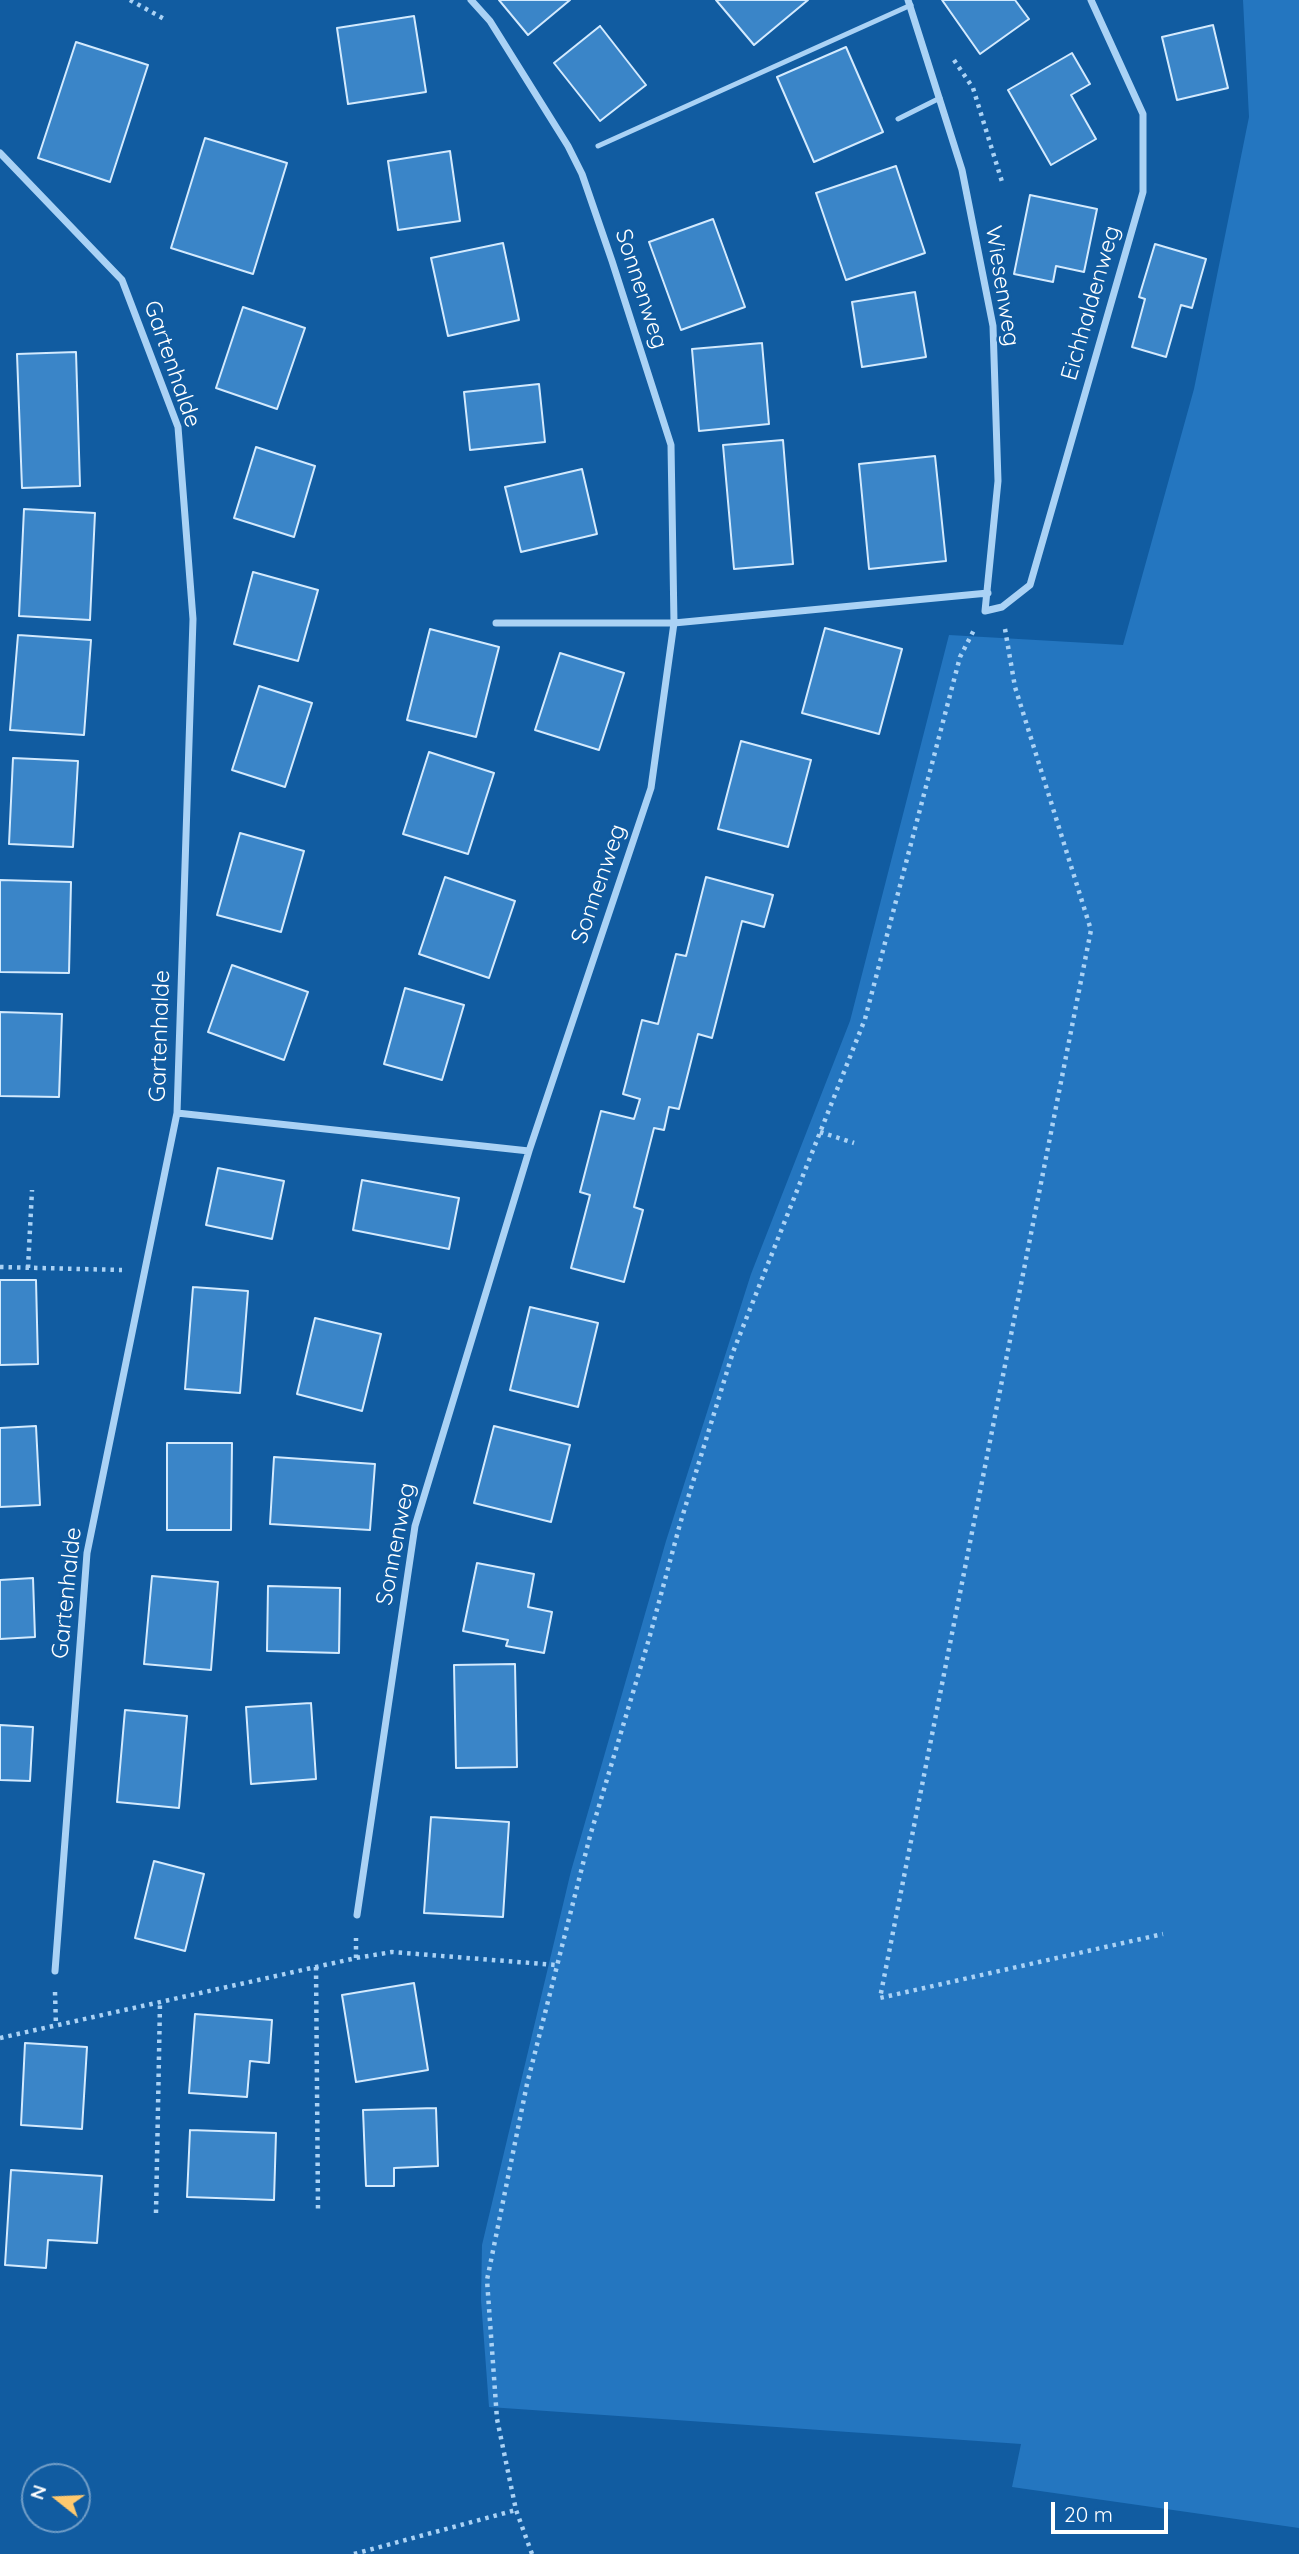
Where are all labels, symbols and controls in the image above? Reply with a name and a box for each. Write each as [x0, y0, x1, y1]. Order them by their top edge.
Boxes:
street label: Eichhaldenweg [1056, 222, 1126, 384]
street label: Wiesenweg [979, 224, 1025, 348]
street label: Sonnenweg [609, 226, 673, 352]
street label: Gartenhalde [137, 297, 207, 431]
street label: Sonnenweg [566, 821, 632, 947]
street label: Gartenhalde [144, 970, 176, 1102]
street label: Sonnenweg [371, 1480, 421, 1608]
street label: Gartenhalde [46, 1526, 88, 1660]
north arrow [21, 2463, 91, 2533]
text: N [24, 2482, 52, 2502]
scale bar [1054, 2488, 1171, 2532]
text: 20 m [1064, 2501, 1113, 2527]

